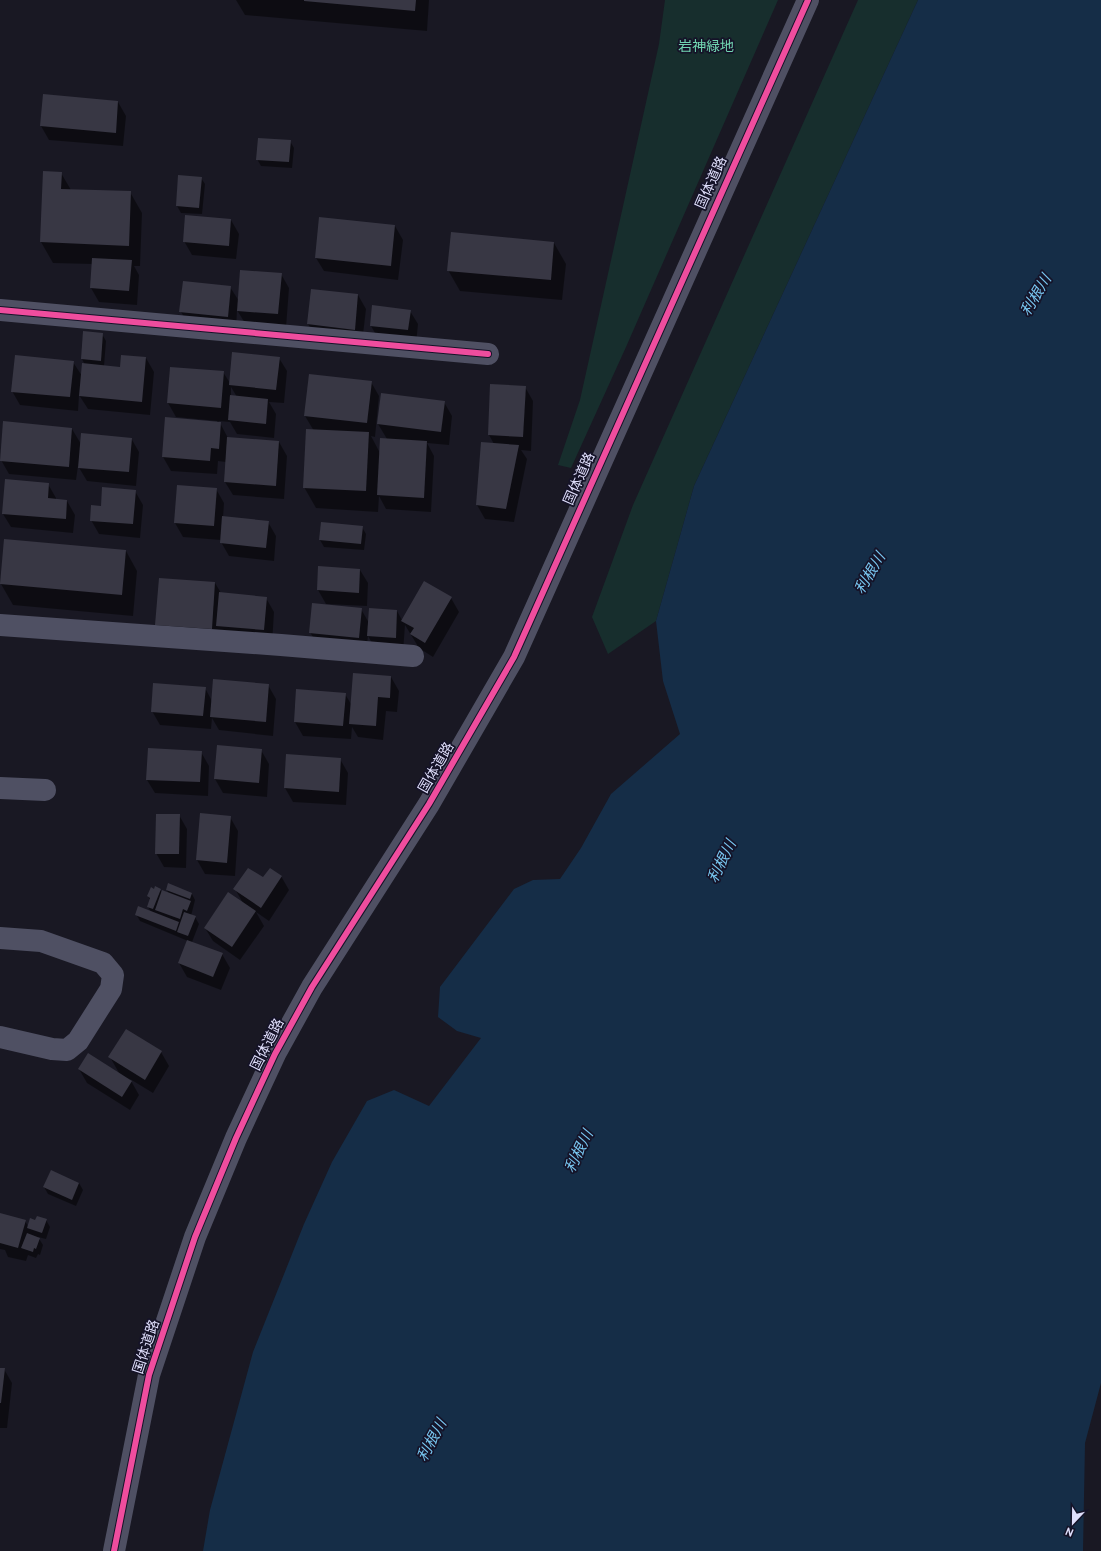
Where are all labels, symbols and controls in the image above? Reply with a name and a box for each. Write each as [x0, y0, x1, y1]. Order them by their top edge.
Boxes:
park label: 岩神緑地 [678, 39, 734, 56]
street label: 国体道路 [693, 154, 731, 212]
water label: 利根川 [1017, 270, 1058, 320]
street label: 国体道路 [561, 450, 599, 508]
water label: 利根川 [851, 548, 892, 598]
street label: 国体道路 [416, 740, 458, 796]
water label: 利根川 [705, 836, 742, 886]
street label: 国体道路 [248, 1016, 288, 1074]
water label: 利根川 [562, 1126, 599, 1176]
street label: 国体道路 [130, 1318, 164, 1376]
water label: 利根川 [414, 1415, 453, 1465]
north arrow [1053, 1503, 1093, 1543]
text: N [1063, 1523, 1076, 1539]

